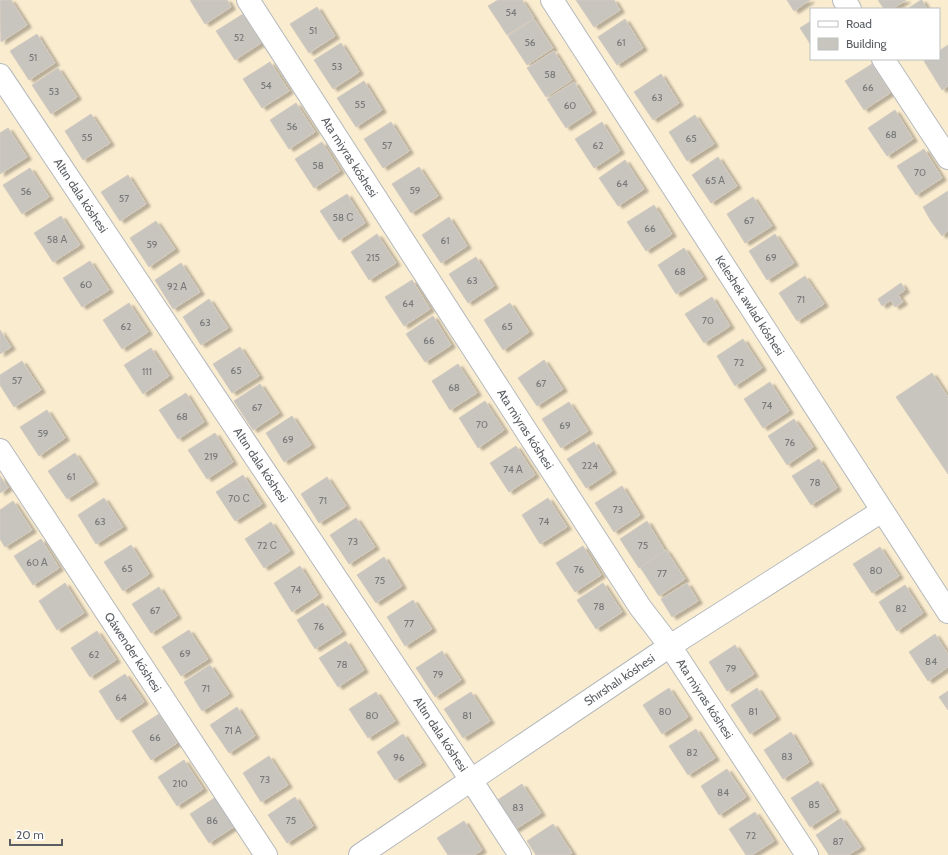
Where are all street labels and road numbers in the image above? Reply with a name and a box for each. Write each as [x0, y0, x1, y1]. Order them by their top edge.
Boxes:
street label: Ata miyras kóshesi [318, 114, 381, 200]
street label: Altın dala kóshesi [51, 155, 111, 236]
street label: Keleshek awlad kóshesi [712, 252, 788, 358]
street label: Ata miyras kóshesi [494, 386, 557, 472]
street label: Altın dala kóshesi [231, 424, 291, 505]
street label: Qáwender kóshesi [102, 609, 165, 695]
street label: Shırshalı kóshesi [581, 650, 657, 709]
street label: Ata miyras kóshesi [673, 656, 737, 742]
street label: Altın dala kóshesi [411, 694, 471, 774]

